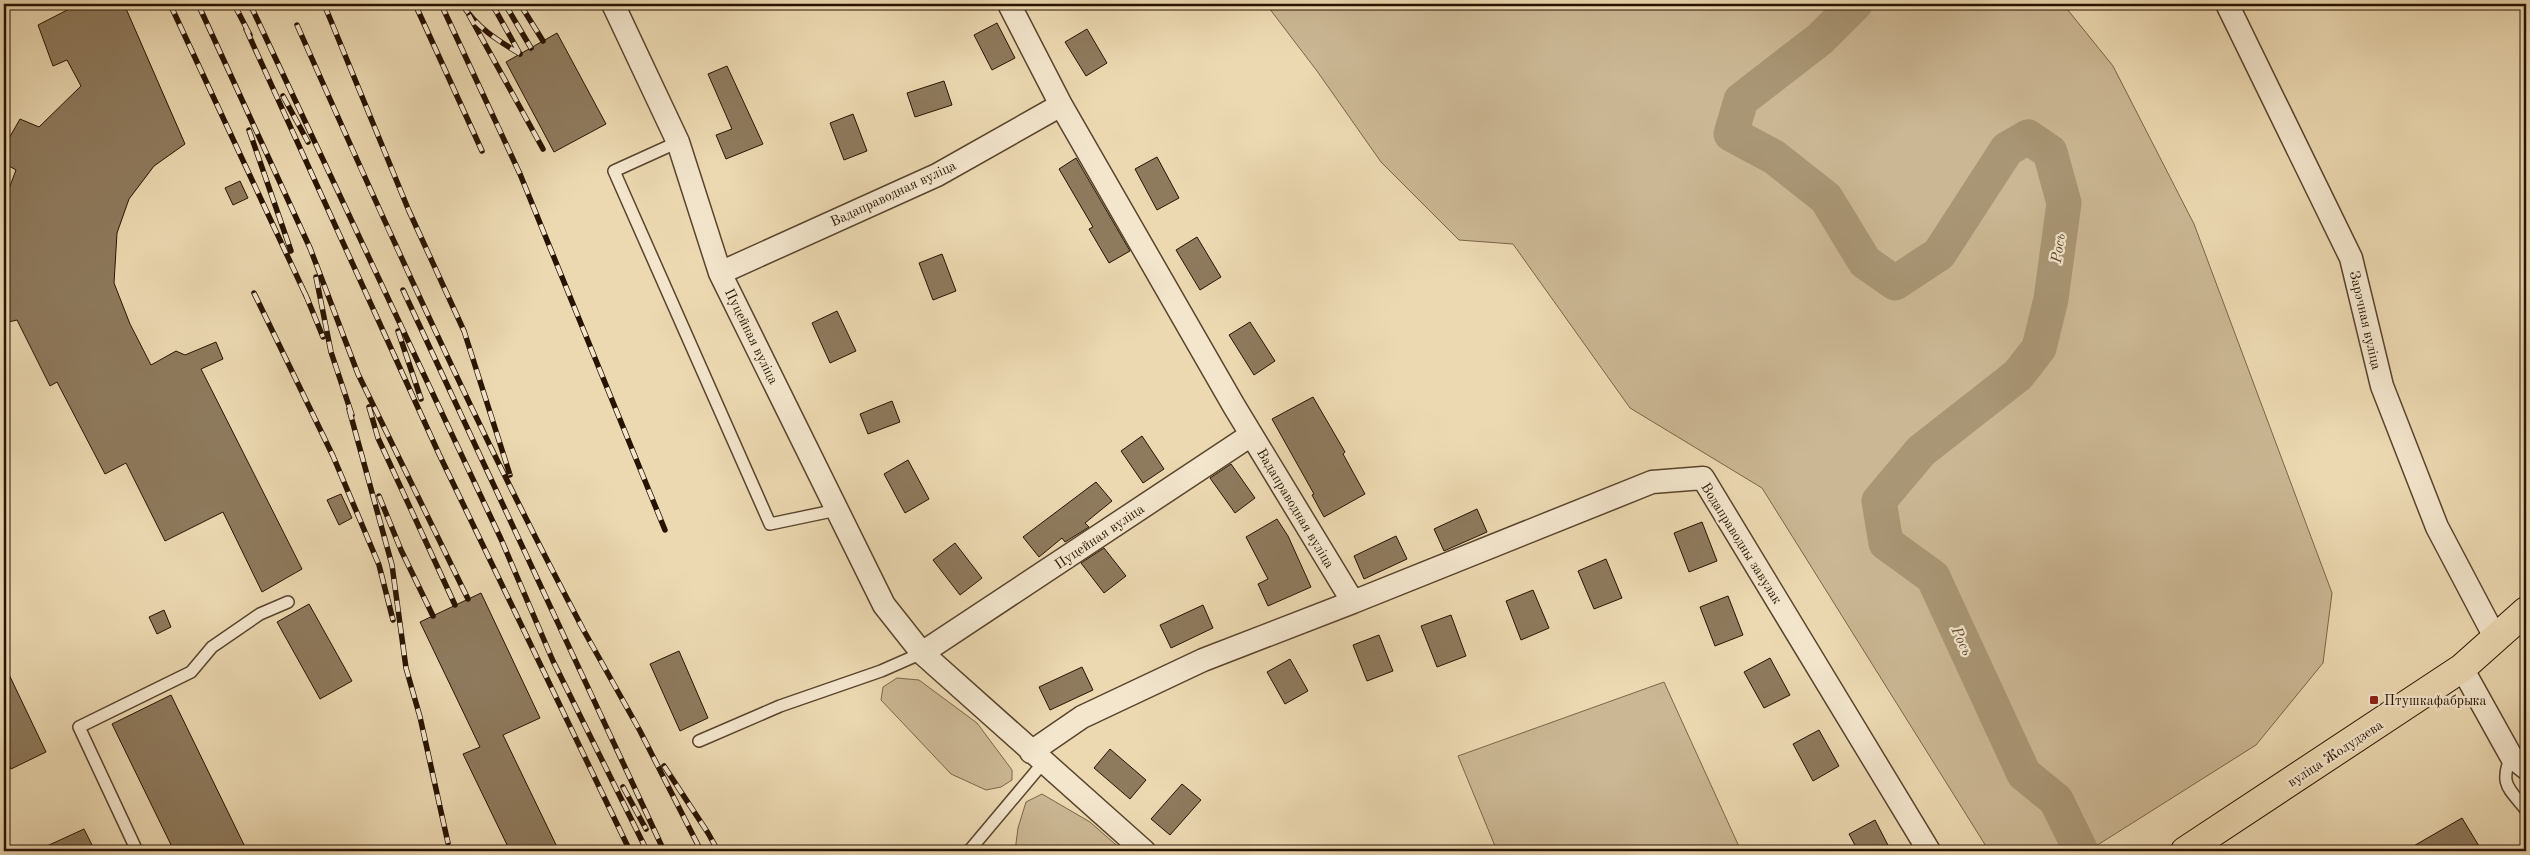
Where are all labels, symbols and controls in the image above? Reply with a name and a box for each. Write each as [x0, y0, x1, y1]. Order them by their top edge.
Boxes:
street label: Вадаправодная вуліца [828, 159, 958, 229]
water label: Рось [2050, 232, 2069, 265]
street label: Зарэчная вуліца [2347, 270, 2383, 371]
street label: Пуцейная вуліца [722, 286, 780, 387]
street label: Вадаправодная вуліца [1254, 446, 1336, 571]
street label: Водаправодны завулак [1698, 480, 1784, 607]
street label: Пуцейная вуліца [1052, 502, 1147, 572]
water label: Рось [1947, 624, 1974, 659]
marker: Птушкафабрыка [2368, 694, 2380, 706]
place label: Птушкафабрыка [2384, 694, 2487, 709]
street label: вуліца Жолудзева [2285, 718, 2386, 790]

